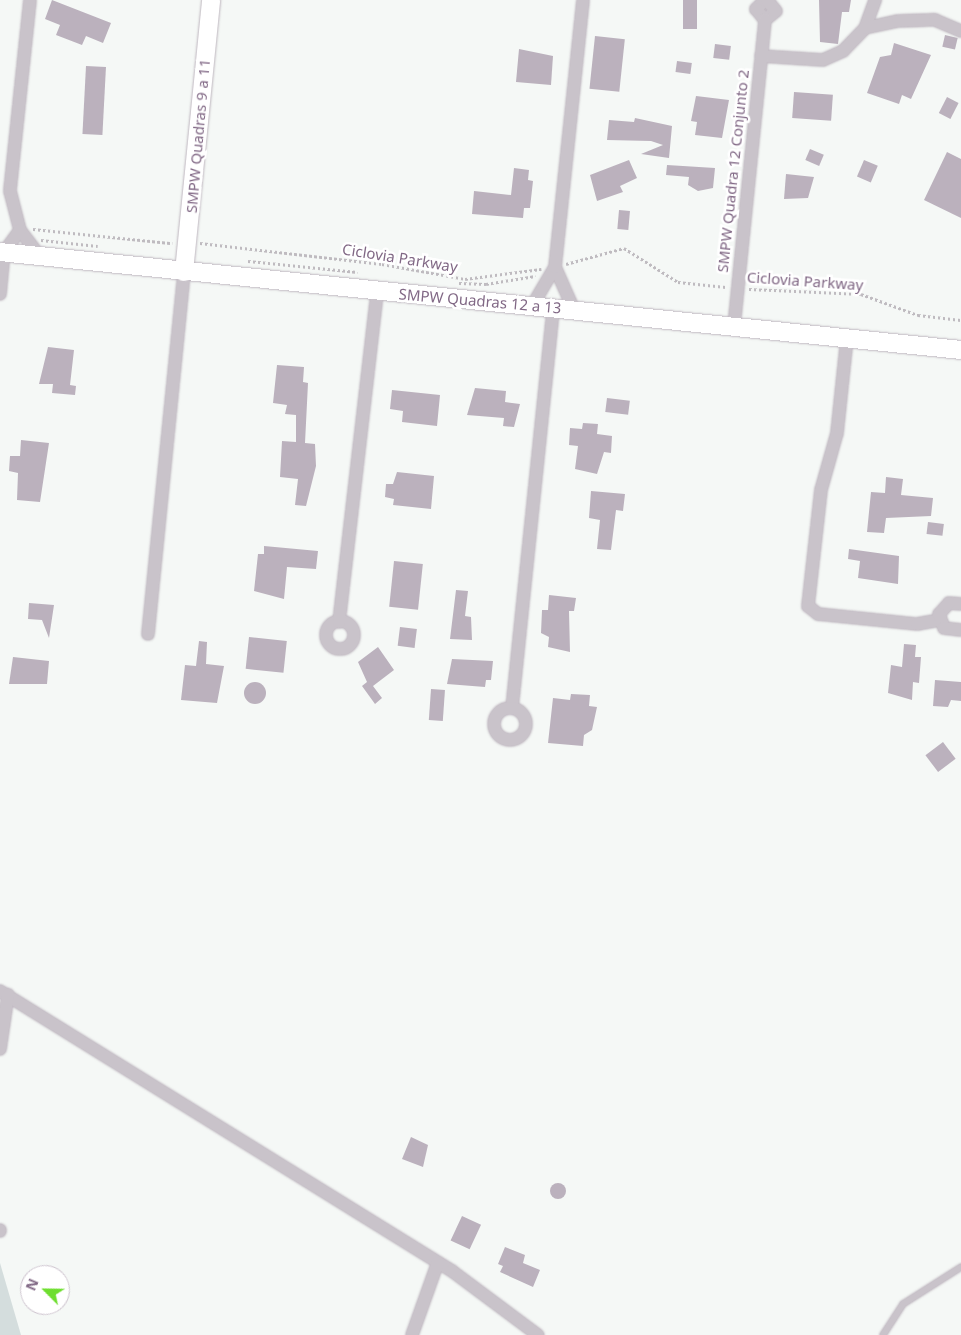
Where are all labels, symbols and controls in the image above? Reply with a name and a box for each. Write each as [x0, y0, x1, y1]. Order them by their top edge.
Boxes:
street label: SMPW Quadras 9 a 11 [182, 58, 214, 214]
street label: SMPW Quadra 12 Conjunto 2 [713, 69, 753, 273]
street label: Ciclovia Parkway [341, 240, 459, 276]
street label: Ciclovia Parkway [746, 268, 864, 294]
street label: SMPW Quadras 12 a 13 [398, 285, 562, 317]
north arrow [20, 1265, 70, 1315]
text: N [21, 1275, 43, 1293]

